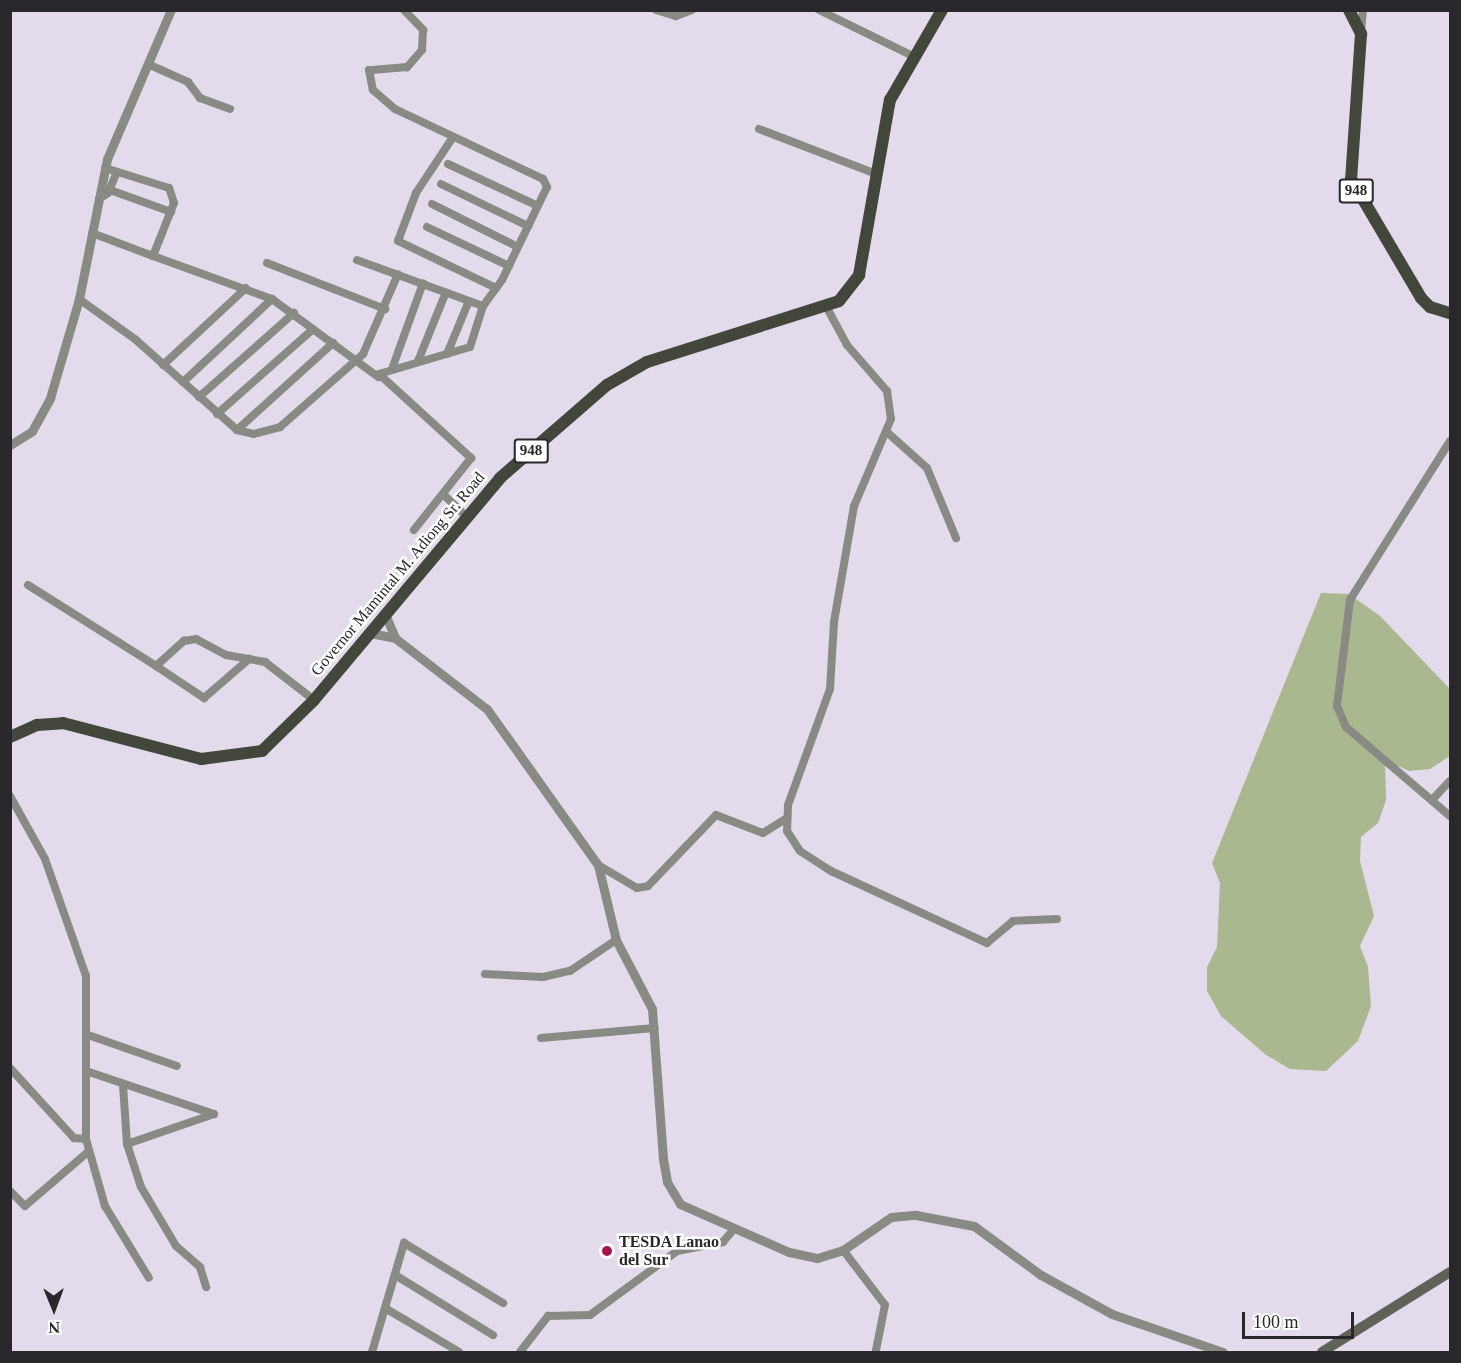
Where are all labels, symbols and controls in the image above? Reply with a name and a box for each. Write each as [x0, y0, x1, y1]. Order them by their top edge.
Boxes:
road number: 948 [1338, 179, 1374, 203]
road number: 948 [513, 439, 549, 463]
street label: Governor Mamintal M. Adiong Sr. Road [307, 468, 489, 680]
place label: TESDA Lanao del Sur [619, 1232, 720, 1270]
marker: TESDA Lanao del Sur [600, 1244, 614, 1258]
north arrow [24, 1279, 84, 1339]
scale bar [1245, 1300, 1358, 1338]
text: 100 m [1253, 1312, 1299, 1332]
text: N [48, 1319, 60, 1336]

